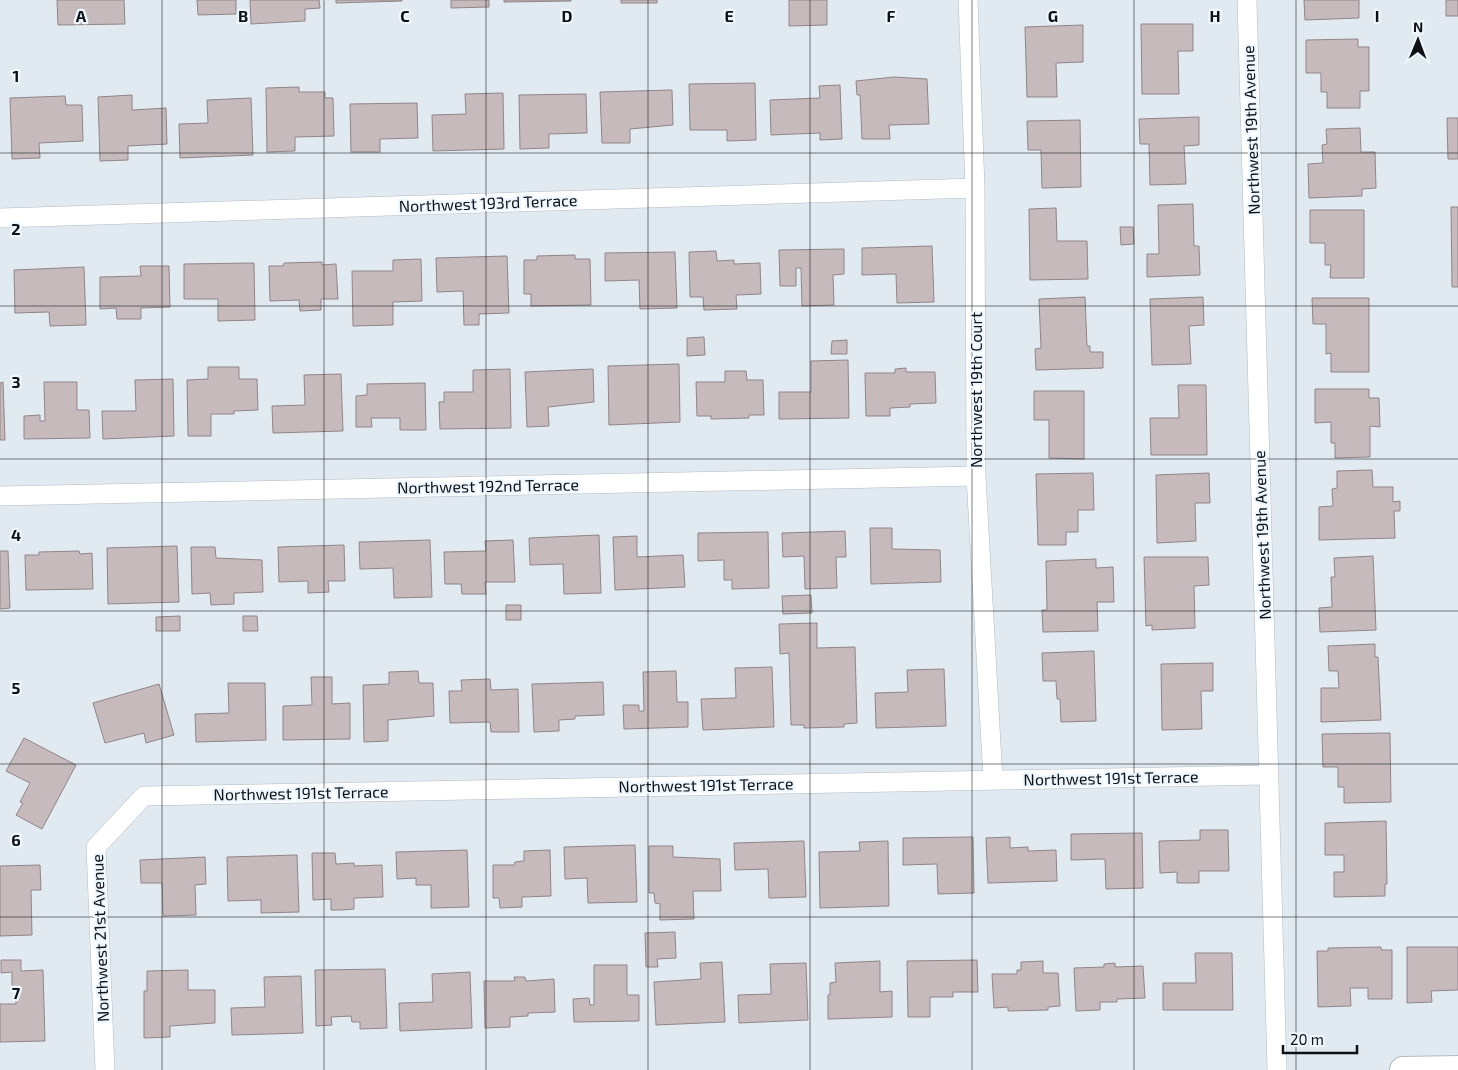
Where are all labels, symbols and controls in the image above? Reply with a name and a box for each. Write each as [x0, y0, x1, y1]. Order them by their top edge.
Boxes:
text: A [76, 6, 87, 25]
text: B [238, 6, 248, 25]
text: C [400, 6, 410, 25]
text: D [562, 6, 573, 25]
text: E [724, 6, 734, 25]
text: F [887, 6, 896, 25]
text: G [1048, 6, 1058, 25]
text: H [1209, 6, 1221, 25]
text: I [1375, 6, 1379, 25]
north arrow [1393, 15, 1443, 65]
text: N [1413, 18, 1423, 35]
street label: Northwest 19th Avenue [1238, 45, 1263, 215]
text: 1 [13, 66, 19, 85]
street label: Northwest 193rd Terrace [398, 190, 578, 215]
text: 2 [11, 219, 21, 238]
street label: Northwest 19th Court [966, 312, 985, 468]
text: 3 [11, 372, 21, 391]
street label: Northwest 19th Avenue [1249, 450, 1274, 620]
street label: Northwest 192nd Terrace [397, 474, 579, 497]
text: 4 [11, 525, 21, 544]
text: 5 [12, 678, 21, 697]
street label: Northwest 191st Terrace [1023, 766, 1199, 789]
street label: Northwest 191st Terrace [618, 773, 794, 796]
street label: Northwest 191st Terrace [213, 781, 389, 804]
text: 6 [11, 830, 21, 849]
street label: Northwest 21st Avenue [87, 854, 112, 1022]
text: 7 [12, 983, 21, 1002]
scale bar [1283, 1022, 1357, 1054]
text: 20 m [1290, 1030, 1324, 1048]

